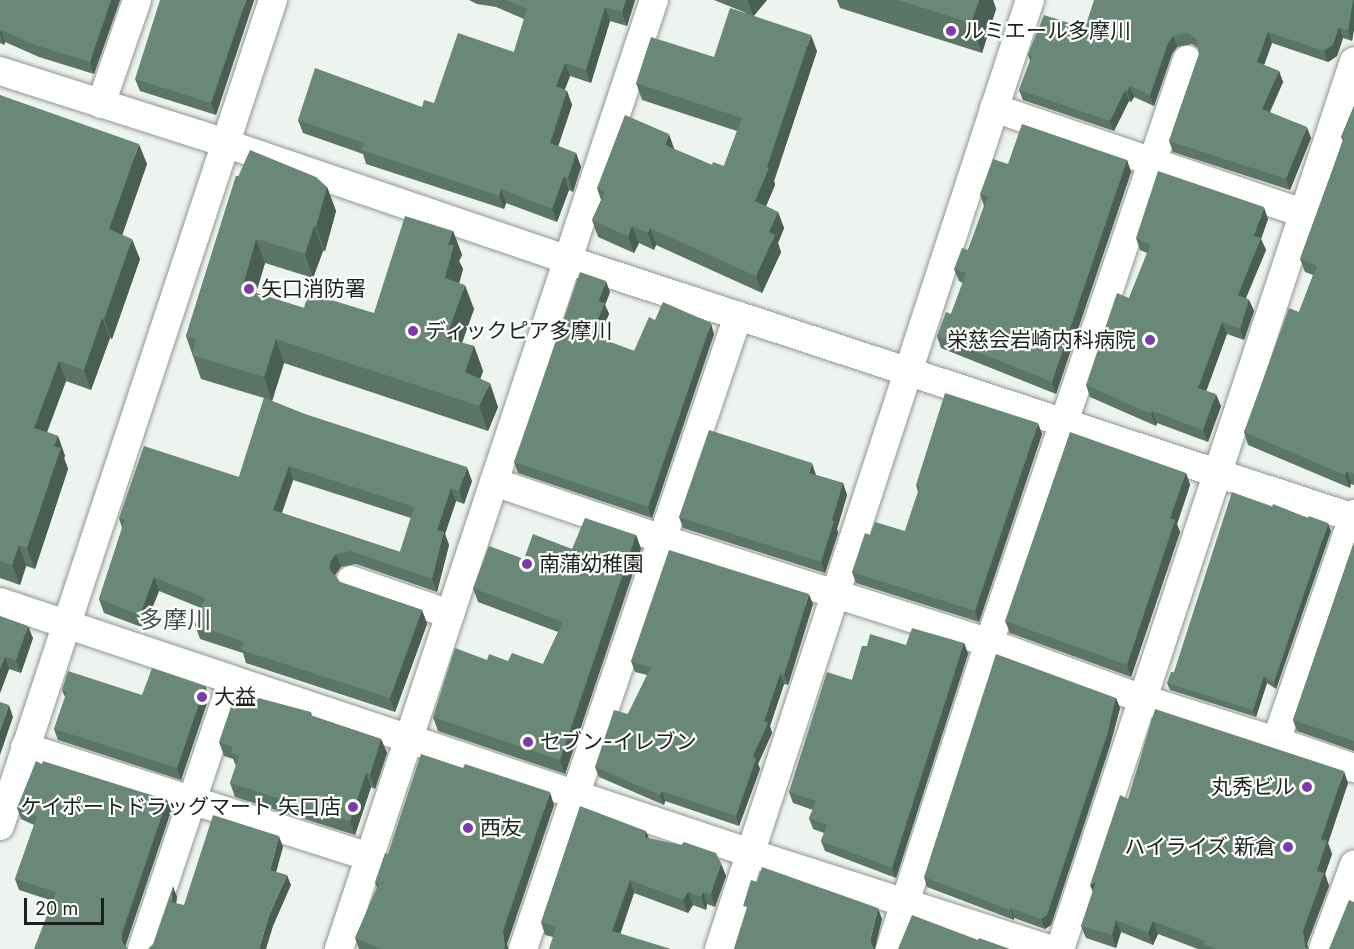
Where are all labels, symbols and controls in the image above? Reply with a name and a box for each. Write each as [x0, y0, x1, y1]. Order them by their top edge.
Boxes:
place label: ルミエール多摩川 [963, 18, 1131, 44]
marker: ルミエール多摩川 [944, 24, 958, 38]
place label: 矢口消防署 [261, 276, 366, 302]
marker: 矢口消防署 [242, 282, 256, 296]
place label: ディックピア多摩川 [425, 318, 614, 344]
marker: ディックピア多摩川 [406, 324, 420, 338]
place label: 栄慈会岩崎内科病院 [947, 327, 1136, 353]
marker: 栄慈会岩崎内科病院 [1141, 331, 1159, 349]
place label: 南蒲幼稚園 [539, 551, 644, 577]
marker: 南蒲幼稚園 [520, 557, 534, 571]
district label: 多摩川 [139, 606, 211, 634]
place label: 大益 [214, 684, 256, 710]
marker: 大益 [195, 690, 209, 704]
place label: セブン-イレブン [540, 729, 697, 755]
marker: セブン-イレブン [521, 735, 535, 749]
place label: 丸秀ビル [1211, 774, 1295, 800]
marker: 丸秀ビル [1300, 780, 1314, 794]
place label: ケイポートドラッグマート 矢口店 [20, 794, 341, 820]
marker: ケイポートドラッグマート 矢口店 [346, 800, 360, 814]
place label: 西友 [480, 815, 522, 841]
marker: 西友 [461, 821, 475, 835]
place label: ハイライズ 新倉 [1123, 834, 1276, 860]
marker: ハイライズ 新倉 [1281, 840, 1295, 854]
scale bar [27, 886, 106, 924]
text: 20 m [35, 898, 78, 919]

